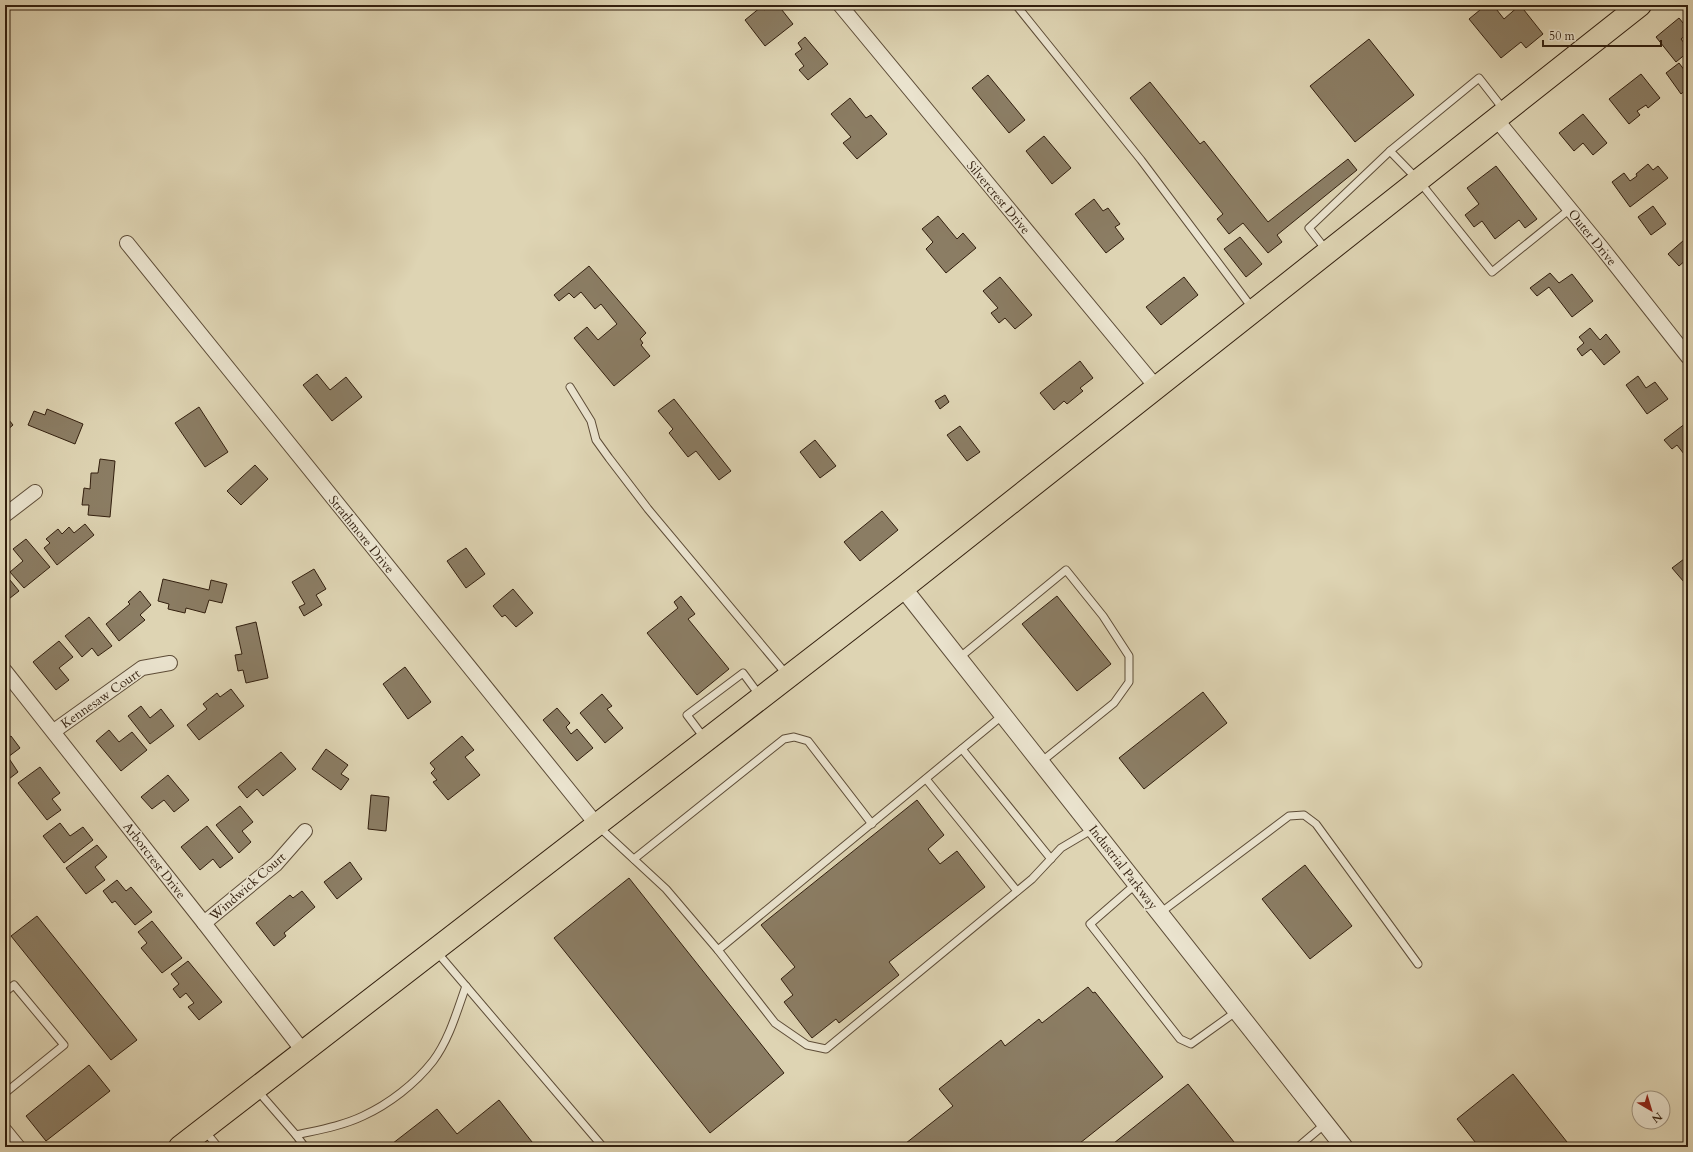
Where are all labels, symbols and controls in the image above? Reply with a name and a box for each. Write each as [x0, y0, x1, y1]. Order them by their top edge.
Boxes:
scale bar [1543, 22, 1661, 48]
text: 50 m [1549, 28, 1576, 44]
street label: Silvercrest Drive [962, 157, 1034, 238]
street label: Outer Drive [1564, 206, 1621, 270]
street label: Strathmore Drive [324, 492, 398, 578]
street label: Kennesaw Court [57, 665, 144, 733]
street label: Arborcrest Drive [119, 819, 190, 903]
street label: Industrial Parkway [1084, 821, 1162, 914]
street label: Windwick Court [205, 849, 290, 926]
north arrow [1631, 1090, 1671, 1130]
text: N [1648, 1109, 1665, 1127]

